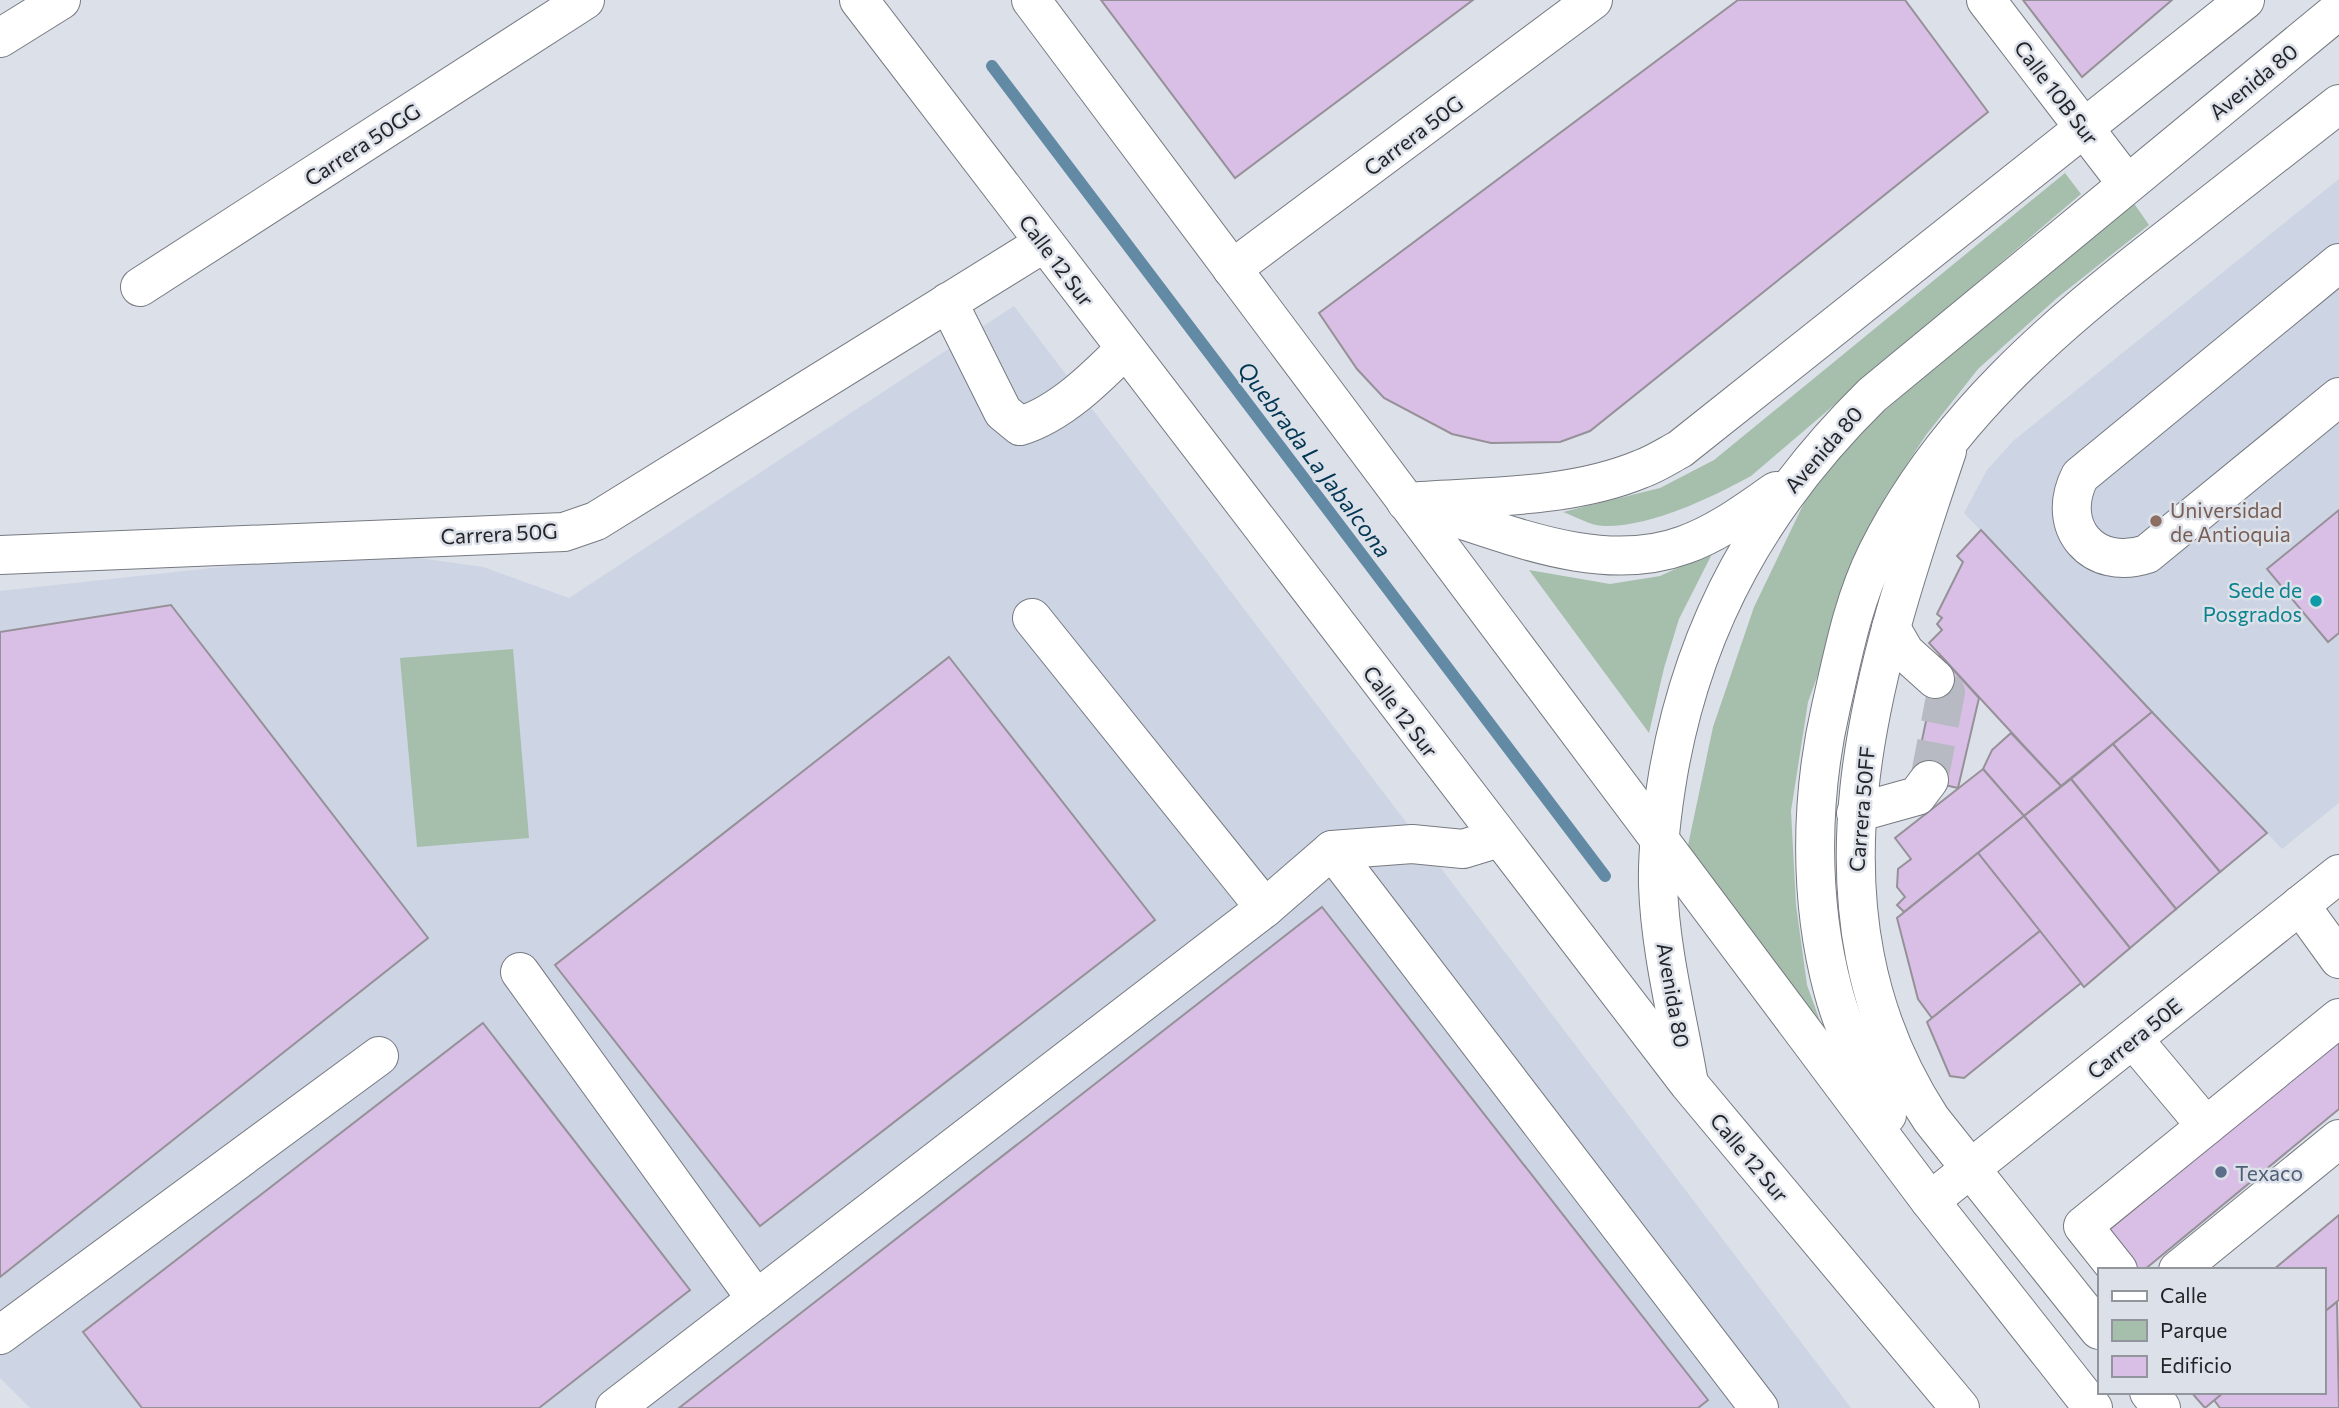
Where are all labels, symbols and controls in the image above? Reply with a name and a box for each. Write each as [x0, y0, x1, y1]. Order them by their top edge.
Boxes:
street label: Calle 10B Sur [2010, 35, 2104, 149]
street label: Avenida 80 [2204, 38, 2302, 124]
street label: Carrera 50G [1359, 90, 1467, 180]
street label: Carrera 50GG [300, 97, 424, 191]
street label: Calle 12 Sur [1014, 209, 1100, 311]
water label: Quebrada La Jabalcona [1232, 355, 1398, 563]
street label: Avenida 80 [1779, 401, 1867, 497]
place label: Universidad de Antioquia [2170, 497, 2291, 546]
marker: Universidad de Antioquia [2148, 513, 2164, 529]
street label: Carrera 50G [440, 517, 558, 549]
place label: Sede de Posgrados [2203, 577, 2302, 626]
marker: Sede de Posgrados [2308, 593, 2324, 609]
street label: Calle 12 Sur [1358, 660, 1444, 762]
street label: Carrera 50FF [1843, 745, 1879, 873]
street label: Avenida 80 [1652, 941, 1696, 1049]
street label: Carrera 50E [2082, 992, 2186, 1084]
street label: Calle 12 Sur [1706, 1108, 1794, 1206]
place label: Texaco [2235, 1160, 2303, 1185]
marker: Texaco [2213, 1164, 2229, 1180]
legend [2098, 1268, 2325, 1394]
text: Calle [2160, 1282, 2207, 1307]
text: Parque [2160, 1317, 2227, 1342]
text: Edificio [2160, 1352, 2232, 1377]

